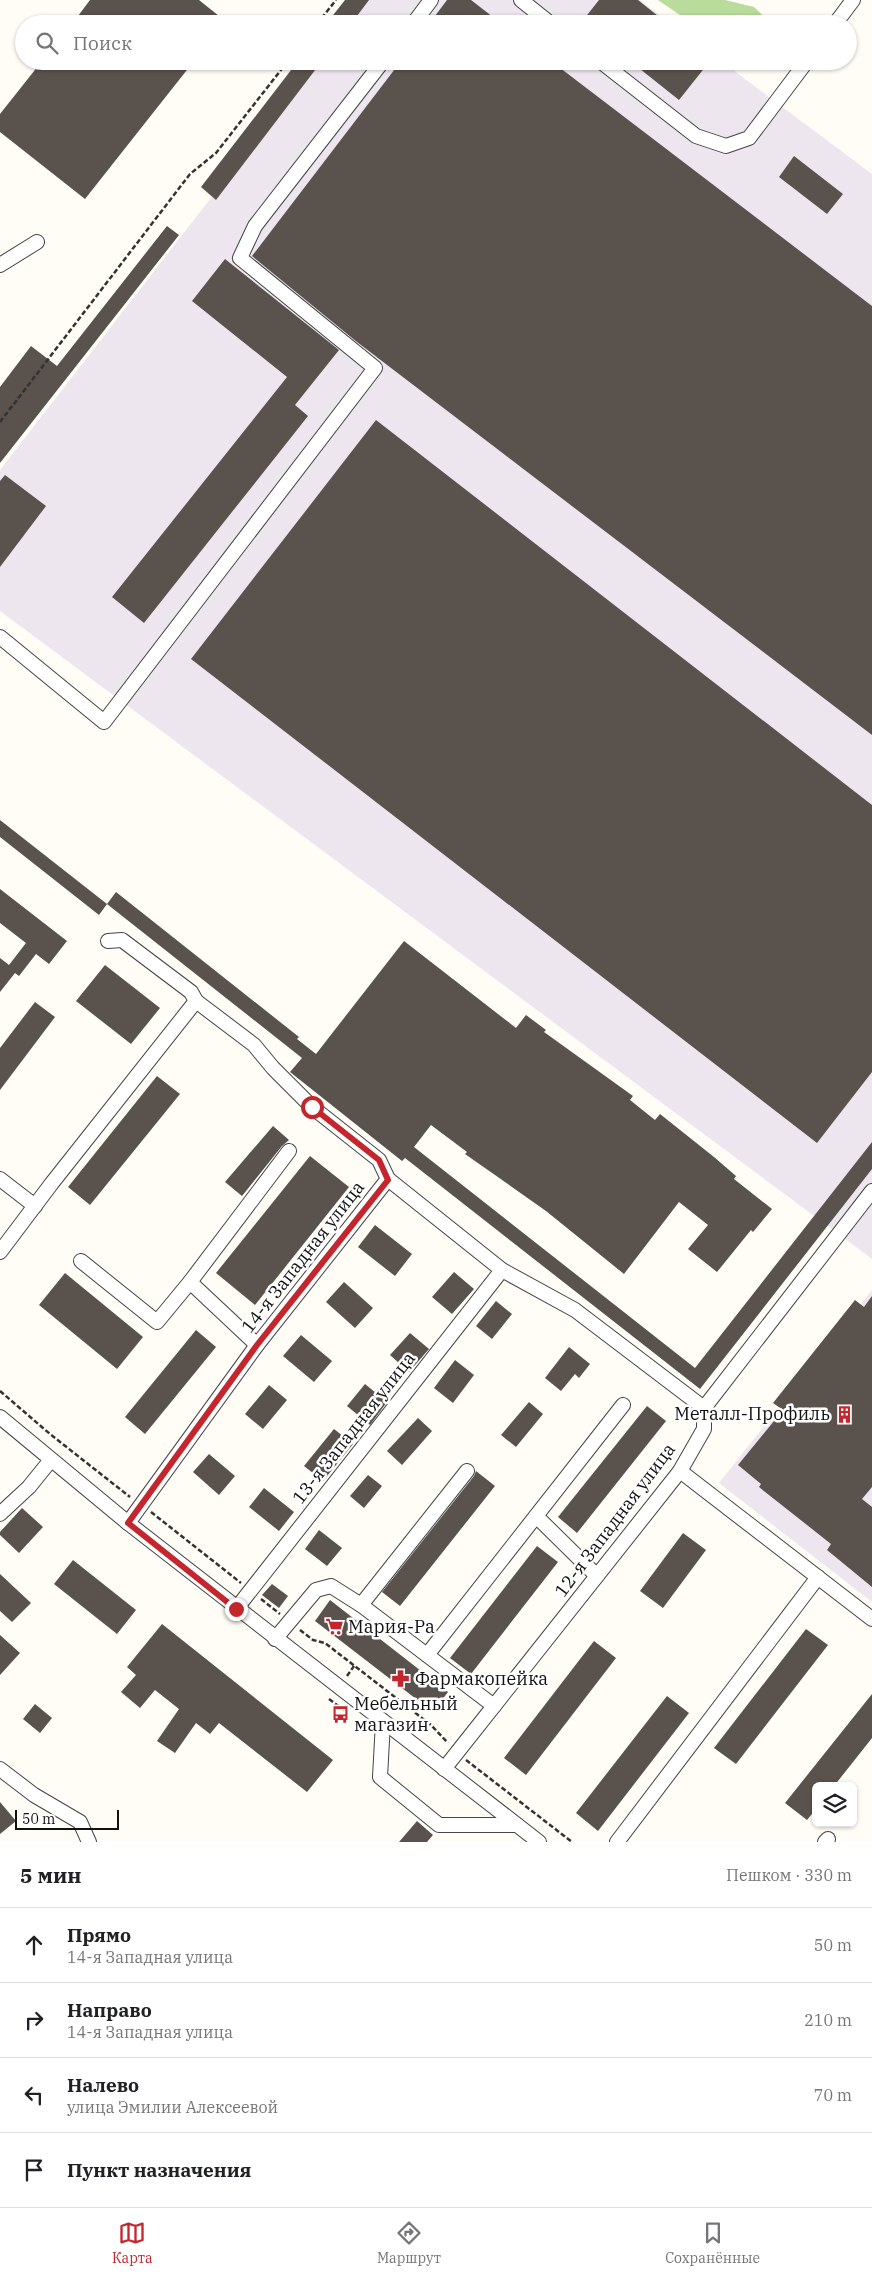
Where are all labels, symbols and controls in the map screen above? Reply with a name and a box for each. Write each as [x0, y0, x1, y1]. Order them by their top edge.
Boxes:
search box [15, 15, 857, 70]
icon: search [33, 29, 61, 57]
text: Поиск [73, 31, 132, 55]
route start [301, 1096, 324, 1119]
street label: 14-я Западная улица [236, 1176, 369, 1337]
street label: 13-я Западная улица [287, 1347, 420, 1508]
place label: Металл-Профиль [674, 1402, 830, 1425]
building icon: Металл-Профиль [834, 1404, 854, 1424]
street label: 12-я Западная улица [549, 1438, 680, 1601]
route end [225, 1598, 248, 1621]
place label: Мария-Ра [348, 1615, 435, 1638]
supermarket icon: Мария-Ра [324, 1617, 344, 1637]
place label: Фармакопейка [415, 1667, 548, 1690]
pharmacy icon: Фармакопейка [391, 1669, 411, 1689]
place label: Мебельный магазин [354, 1692, 458, 1736]
bus stop icon: Мебельный магазин [330, 1704, 350, 1724]
map controls [812, 1782, 857, 1827]
button: layers [812, 1782, 857, 1827]
scale bar [15, 1807, 119, 1830]
text: 50 m [22, 1810, 55, 1828]
text: 5 мин [20, 1861, 82, 1889]
text: Пешком · 330 m [726, 1865, 852, 1885]
text: Прямо [67, 1923, 131, 1947]
icon: ahead [20, 1931, 48, 1959]
text: 50 m [814, 1935, 852, 1955]
text: 14-я Западная улица [67, 1947, 233, 1967]
text: Направо [67, 1998, 152, 2022]
icon: right [20, 2006, 48, 2034]
text: 210 m [804, 2010, 852, 2030]
text: 14-я Западная улица [67, 2022, 233, 2042]
text: Налево [67, 2073, 139, 2097]
icon: left [20, 2081, 48, 2109]
text: 70 m [814, 2085, 852, 2105]
text: улица Эмилии Алексеевой [67, 2097, 278, 2117]
icon: arrive [20, 2156, 48, 2184]
text: Пункт назначения [67, 2158, 251, 2182]
tab: Карта [112, 2219, 153, 2267]
tab: Маршрут [377, 2219, 441, 2267]
tab: Сохранённые [665, 2219, 760, 2267]

